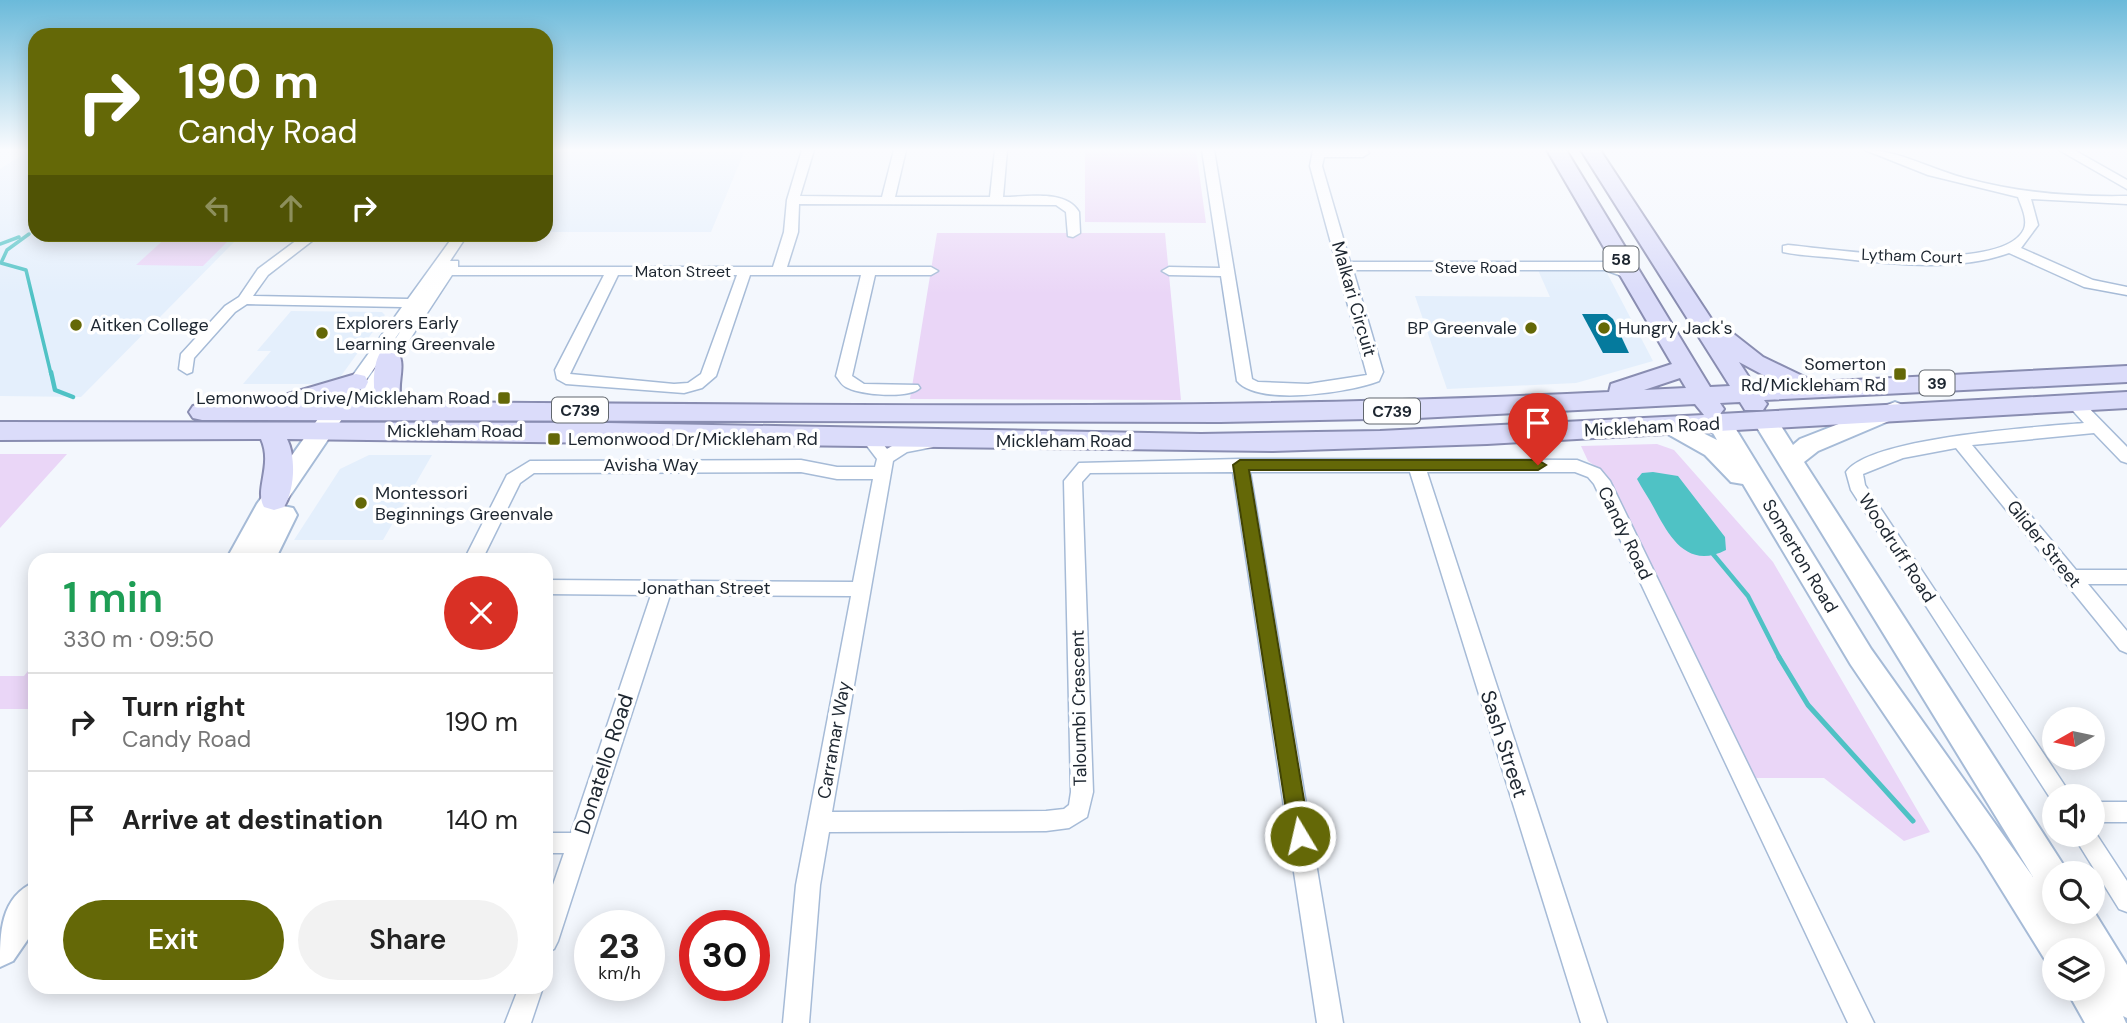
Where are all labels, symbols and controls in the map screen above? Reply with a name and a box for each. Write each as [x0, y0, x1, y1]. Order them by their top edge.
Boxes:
text: 190 m [178, 49, 319, 113]
icon: right [63, 56, 154, 147]
text: Candy Road [178, 111, 358, 153]
icon: left [199, 189, 237, 227]
icon: ahead [272, 189, 310, 227]
icon: right [345, 189, 383, 227]
street label: Malkari Circuit [1326, 238, 1382, 360]
street label: Lytham Court [1861, 244, 1963, 268]
road number: 58 [1604, 246, 1638, 272]
street label: Steve Road [1435, 257, 1517, 278]
street label: Maton Street [635, 261, 731, 282]
place label: Explorers Early Learning Greenvale [336, 311, 495, 356]
place label: Aitken College [90, 313, 209, 337]
place label: BP Greenvale [1407, 316, 1517, 340]
place label: Hungry Jack's [1618, 316, 1732, 340]
marker: Aitken College [68, 317, 84, 333]
marker: BP Greenvale [1523, 320, 1539, 336]
marker: Hungry Jack's [1596, 320, 1612, 336]
marker: Explorers Early Learning Greenvale [314, 325, 330, 341]
place label: Somerton Rd/Mickleham Rd [1741, 352, 1886, 397]
marker: Somerton Rd/Mickleham Rd [1892, 366, 1908, 382]
road number: 39 [1920, 370, 1954, 396]
place label: Lemonwood Drive/Mickleham Road [196, 386, 490, 410]
marker: Lemonwood Drive/Mickleham Road [496, 390, 512, 406]
pin [1508, 393, 1568, 465]
road number: C739 [552, 398, 608, 422]
road number: C739 [1364, 398, 1420, 424]
icon: arrive [1519, 404, 1557, 442]
street label: Mickleham Road [1583, 411, 1721, 443]
street label: Mickleham Road [387, 419, 523, 443]
place label: Lemonwood Dr/Mickleham Rd [568, 427, 818, 451]
street label: Mickleham Road [996, 429, 1132, 453]
marker: Lemonwood Dr/Mickleham Rd [546, 431, 562, 447]
street label: Avisha Way [604, 453, 698, 477]
place label: Montessori Beginnings Greenvale [375, 481, 553, 526]
street label: Candy Road [1592, 482, 1658, 584]
street label: Woodruff Road [1853, 489, 1941, 607]
marker: Montessori Beginnings Greenvale [353, 495, 369, 511]
street label: Somerton Road [1757, 495, 1843, 617]
street label: Glider Street [2001, 495, 2087, 593]
text: 1 min [63, 570, 163, 625]
button: close [444, 576, 518, 650]
street label: Jonathan Street [638, 576, 770, 600]
text: 330 m · 09:50 [63, 624, 214, 654]
street label: Taloumbi Crescent [1066, 630, 1092, 786]
street label: Carramar Way [812, 679, 856, 801]
street label: Sash Street [1473, 687, 1535, 801]
text: Turn right [122, 690, 246, 724]
street label: Donatello Road [568, 690, 640, 838]
icon: right [63, 703, 101, 741]
text: 190 m [446, 705, 518, 739]
north arrow [2042, 707, 2105, 770]
map controls [2042, 707, 2105, 1001]
text: Candy Road [122, 724, 251, 754]
button: sound [2042, 784, 2105, 847]
position arrow [1263, 799, 1337, 873]
icon: arrive [63, 801, 101, 839]
text: Arrive at destination [122, 803, 383, 837]
text: 140 m [446, 803, 518, 837]
button: search [2042, 861, 2105, 924]
button: Exit [63, 900, 284, 980]
button: Share [298, 900, 518, 980]
speed limit sign: 30 [679, 910, 770, 1001]
text: 23 [599, 923, 640, 969]
button: layers [2042, 938, 2105, 1001]
text: km/h [598, 961, 641, 985]

